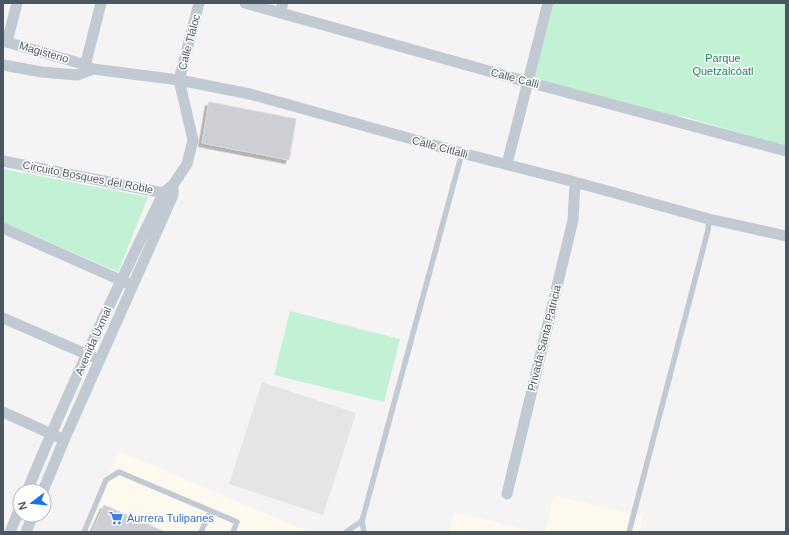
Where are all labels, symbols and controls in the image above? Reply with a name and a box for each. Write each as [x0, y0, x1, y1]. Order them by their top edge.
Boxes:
street label: Calle Tláloc [176, 12, 202, 71]
street label: Magisterio [18, 39, 70, 65]
park label: Parque Quetzalcóatl [692, 52, 754, 77]
street label: Calle Calli [490, 66, 540, 90]
street label: Calle Citlalli [411, 134, 469, 160]
street label: Circuito Bosques del Roble [22, 158, 154, 196]
street label: Privada Santa Patricia [525, 283, 563, 392]
street label: Avenida Uxmal [73, 305, 113, 377]
north arrow [12, 483, 52, 523]
text: N [16, 500, 29, 511]
supermarket icon: Aurrera Tulipanes [108, 510, 124, 526]
place label: Aurrera Tulipanes [127, 512, 214, 524]

